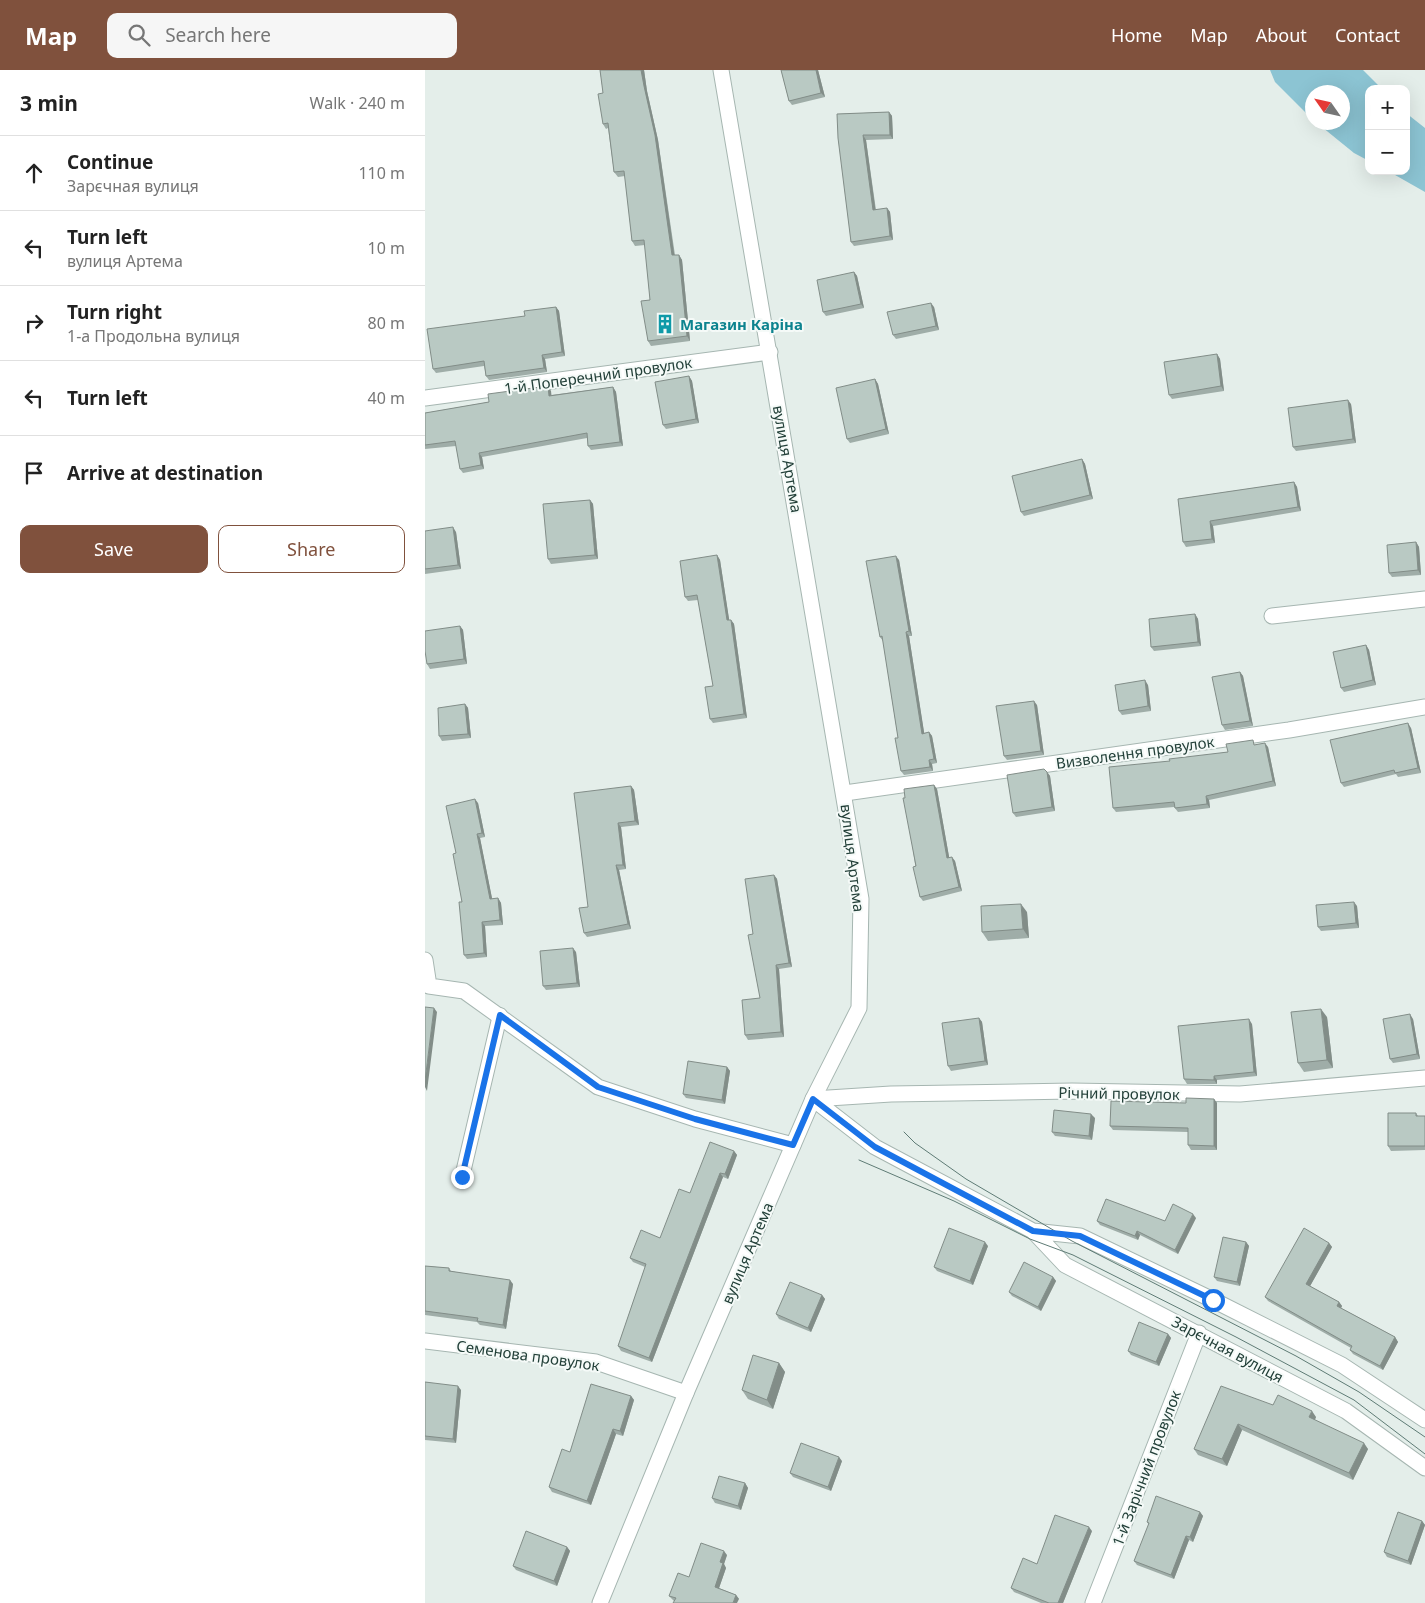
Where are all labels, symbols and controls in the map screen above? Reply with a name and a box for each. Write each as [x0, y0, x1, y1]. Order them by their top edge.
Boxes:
search box [107, 13, 457, 58]
text: Map [25, 19, 77, 52]
icon: search [125, 21, 153, 49]
text: Search here [165, 22, 271, 48]
text: Home [1111, 23, 1162, 47]
text: Map [1190, 23, 1228, 47]
text: About [1256, 23, 1307, 47]
text: Contact [1335, 23, 1400, 47]
north arrow [1305, 85, 1350, 130]
map controls [1365, 85, 1410, 175]
button: + [1365, 85, 1410, 130]
text: 3 min [20, 89, 78, 117]
text: Walk · 240 m [310, 92, 405, 114]
button: − [1365, 130, 1410, 175]
text: Continue [67, 149, 153, 175]
icon: ahead [20, 159, 48, 187]
text: 110 m [358, 162, 405, 184]
text: Зарєчная вулиця [67, 175, 199, 197]
text: Turn left [67, 224, 148, 250]
icon: left [20, 234, 48, 262]
text: 10 m [368, 237, 405, 259]
text: вулиця Артема [67, 250, 183, 272]
text: Turn right [67, 299, 162, 325]
icon: right [20, 309, 48, 337]
text: 80 m [368, 312, 405, 334]
building icon: Магазин Каріна [654, 313, 676, 335]
place label: Магазин Каріна [680, 314, 803, 334]
text: 1-а Продольна вулиця [67, 325, 240, 347]
street label: 1-й Поперечний провулок [503, 352, 693, 398]
icon: left [20, 384, 48, 412]
text: Turn left [67, 385, 148, 411]
text: 40 m [368, 387, 405, 409]
street label: вулиця Артема [769, 404, 807, 514]
icon: arrive [20, 459, 48, 487]
text: Arrive at destination [67, 460, 263, 486]
button: Save [20, 525, 208, 573]
button: Share [218, 525, 405, 573]
street label: Визволення провулок [1054, 731, 1216, 773]
street label: вулиця Артема [836, 803, 870, 913]
street label: Річний провулок [1058, 1082, 1180, 1104]
route end [451, 1166, 474, 1189]
street label: вулиця Артема [717, 1199, 777, 1307]
route start [1202, 1289, 1225, 1312]
street label: Зарєчная вулиця [1169, 1311, 1287, 1387]
street label: Семенова провулок [455, 1335, 601, 1375]
street label: 1-й Зарічний провулок [1107, 1387, 1185, 1549]

